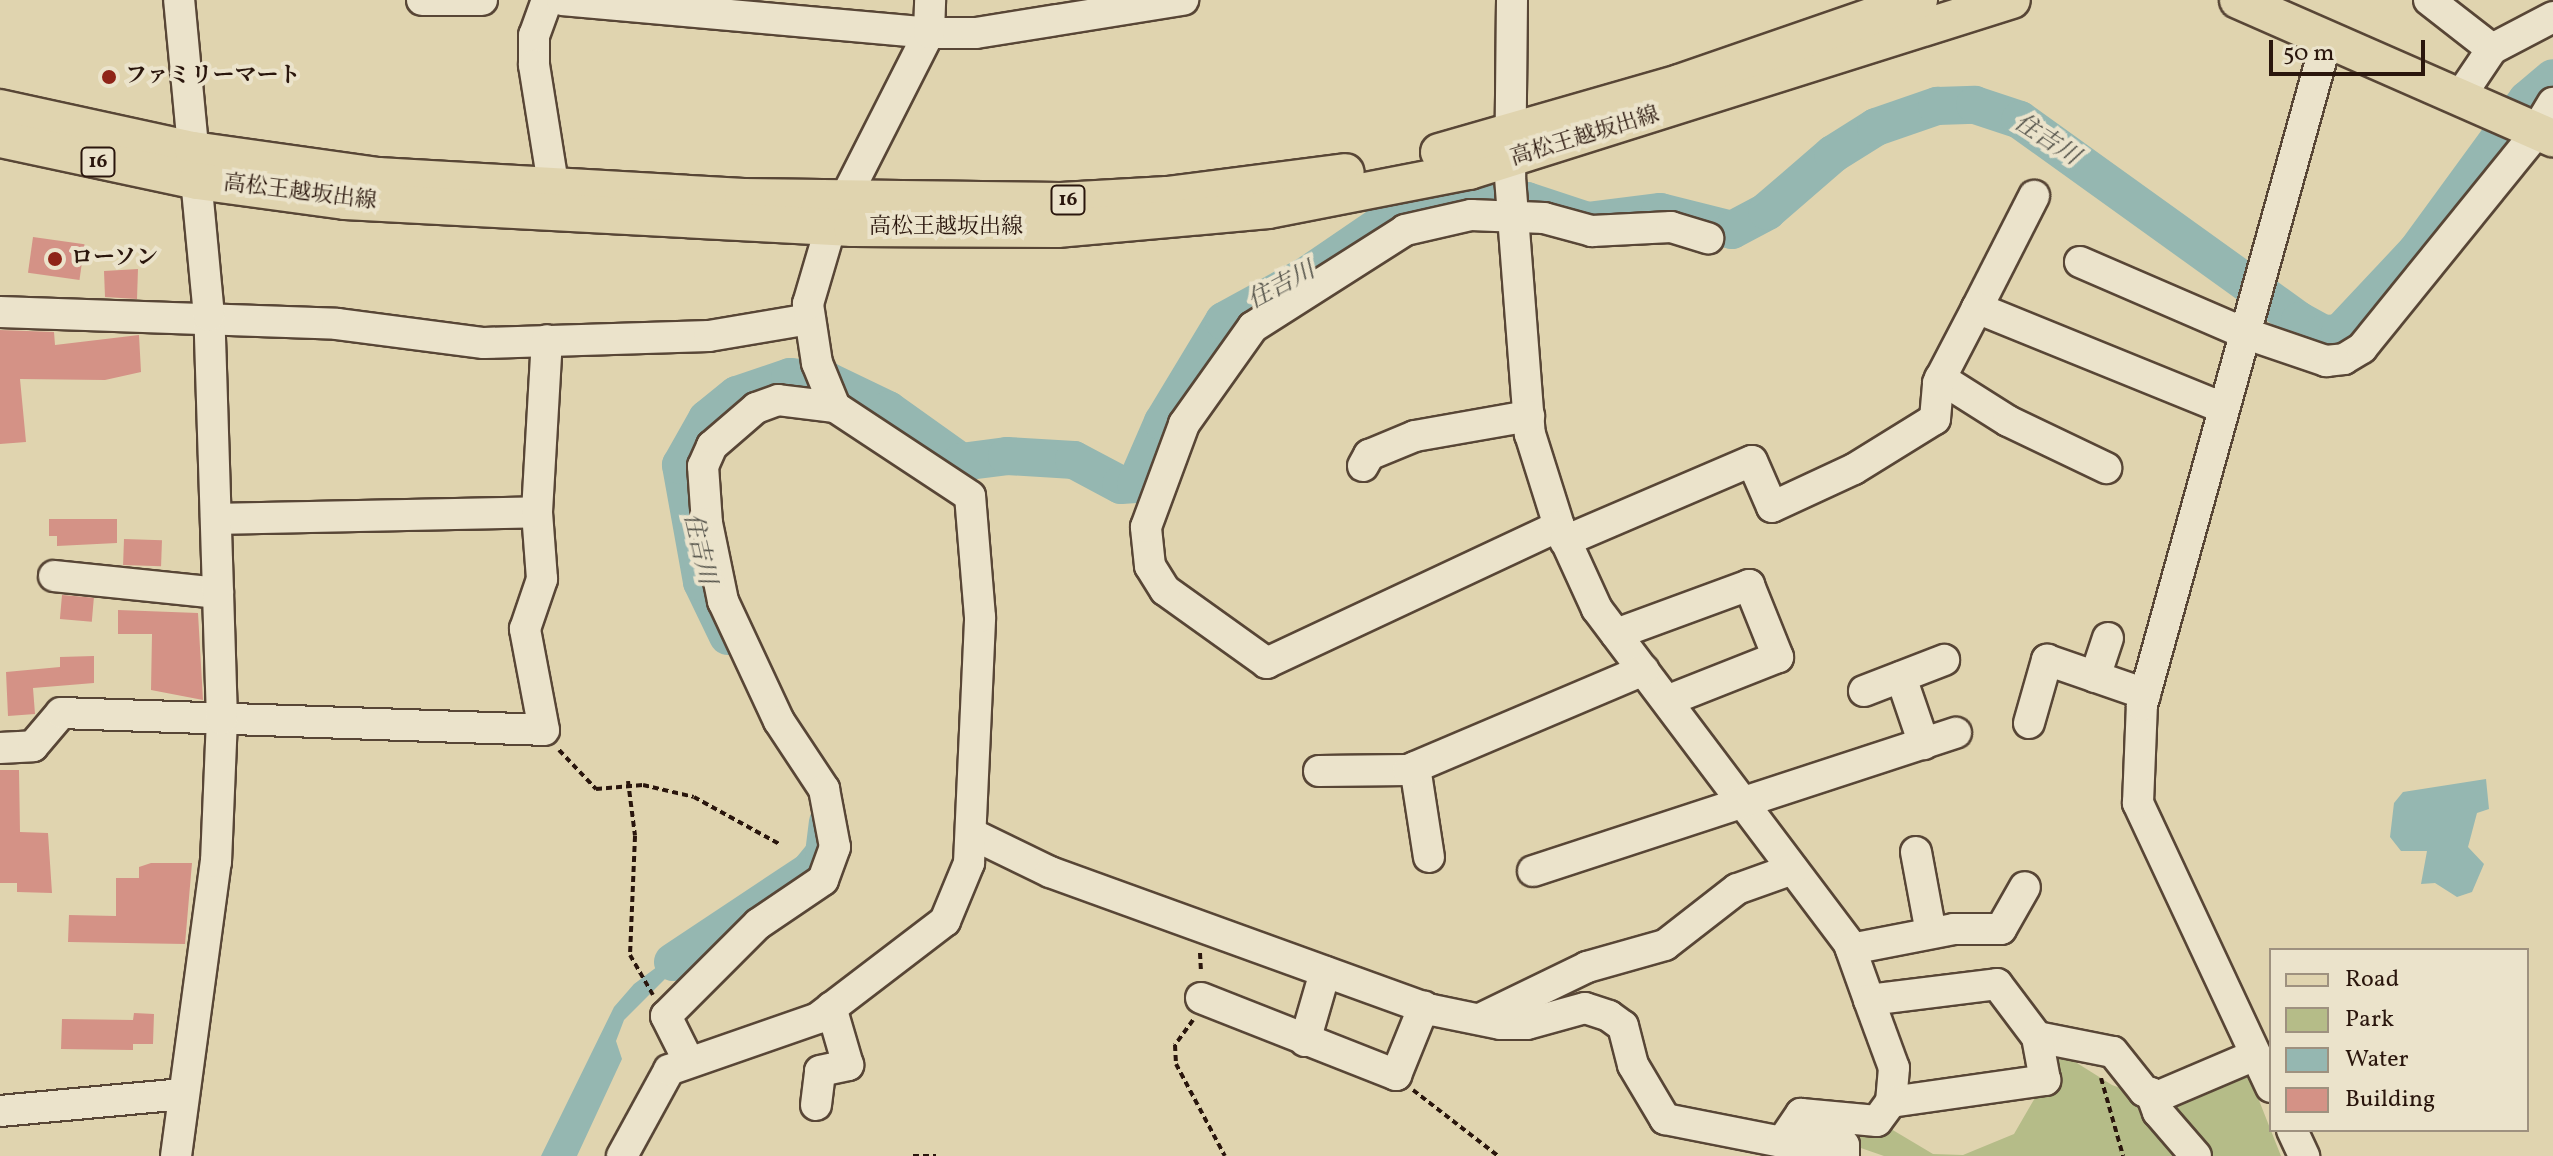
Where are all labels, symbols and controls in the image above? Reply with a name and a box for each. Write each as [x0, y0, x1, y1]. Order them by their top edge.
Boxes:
scale bar [2273, 24, 2429, 74]
text: 50 m [2283, 37, 2335, 71]
place label: ファミリーマート [125, 64, 301, 90]
marker: ファミリーマート [100, 68, 118, 86]
street label: 高松王越坂出線 [1508, 102, 1662, 172]
water label: 住吉川 [2008, 109, 2084, 173]
road number: 16 [80, 146, 116, 178]
street label: 高松王越坂出線 [222, 171, 378, 215]
road number: 16 [1050, 184, 1086, 216]
street label: 高松王越坂出線 [869, 215, 1023, 241]
place label: ローソン [71, 246, 159, 272]
marker: ローソン [46, 250, 64, 268]
water label: 住吉川 [1243, 257, 1321, 317]
water label: 住吉川 [676, 511, 720, 587]
legend [2269, 948, 2529, 1132]
text: Road [2345, 963, 2399, 997]
text: Park [2345, 1003, 2394, 1037]
text: Water [2345, 1043, 2409, 1077]
text: Building [2345, 1083, 2435, 1117]

